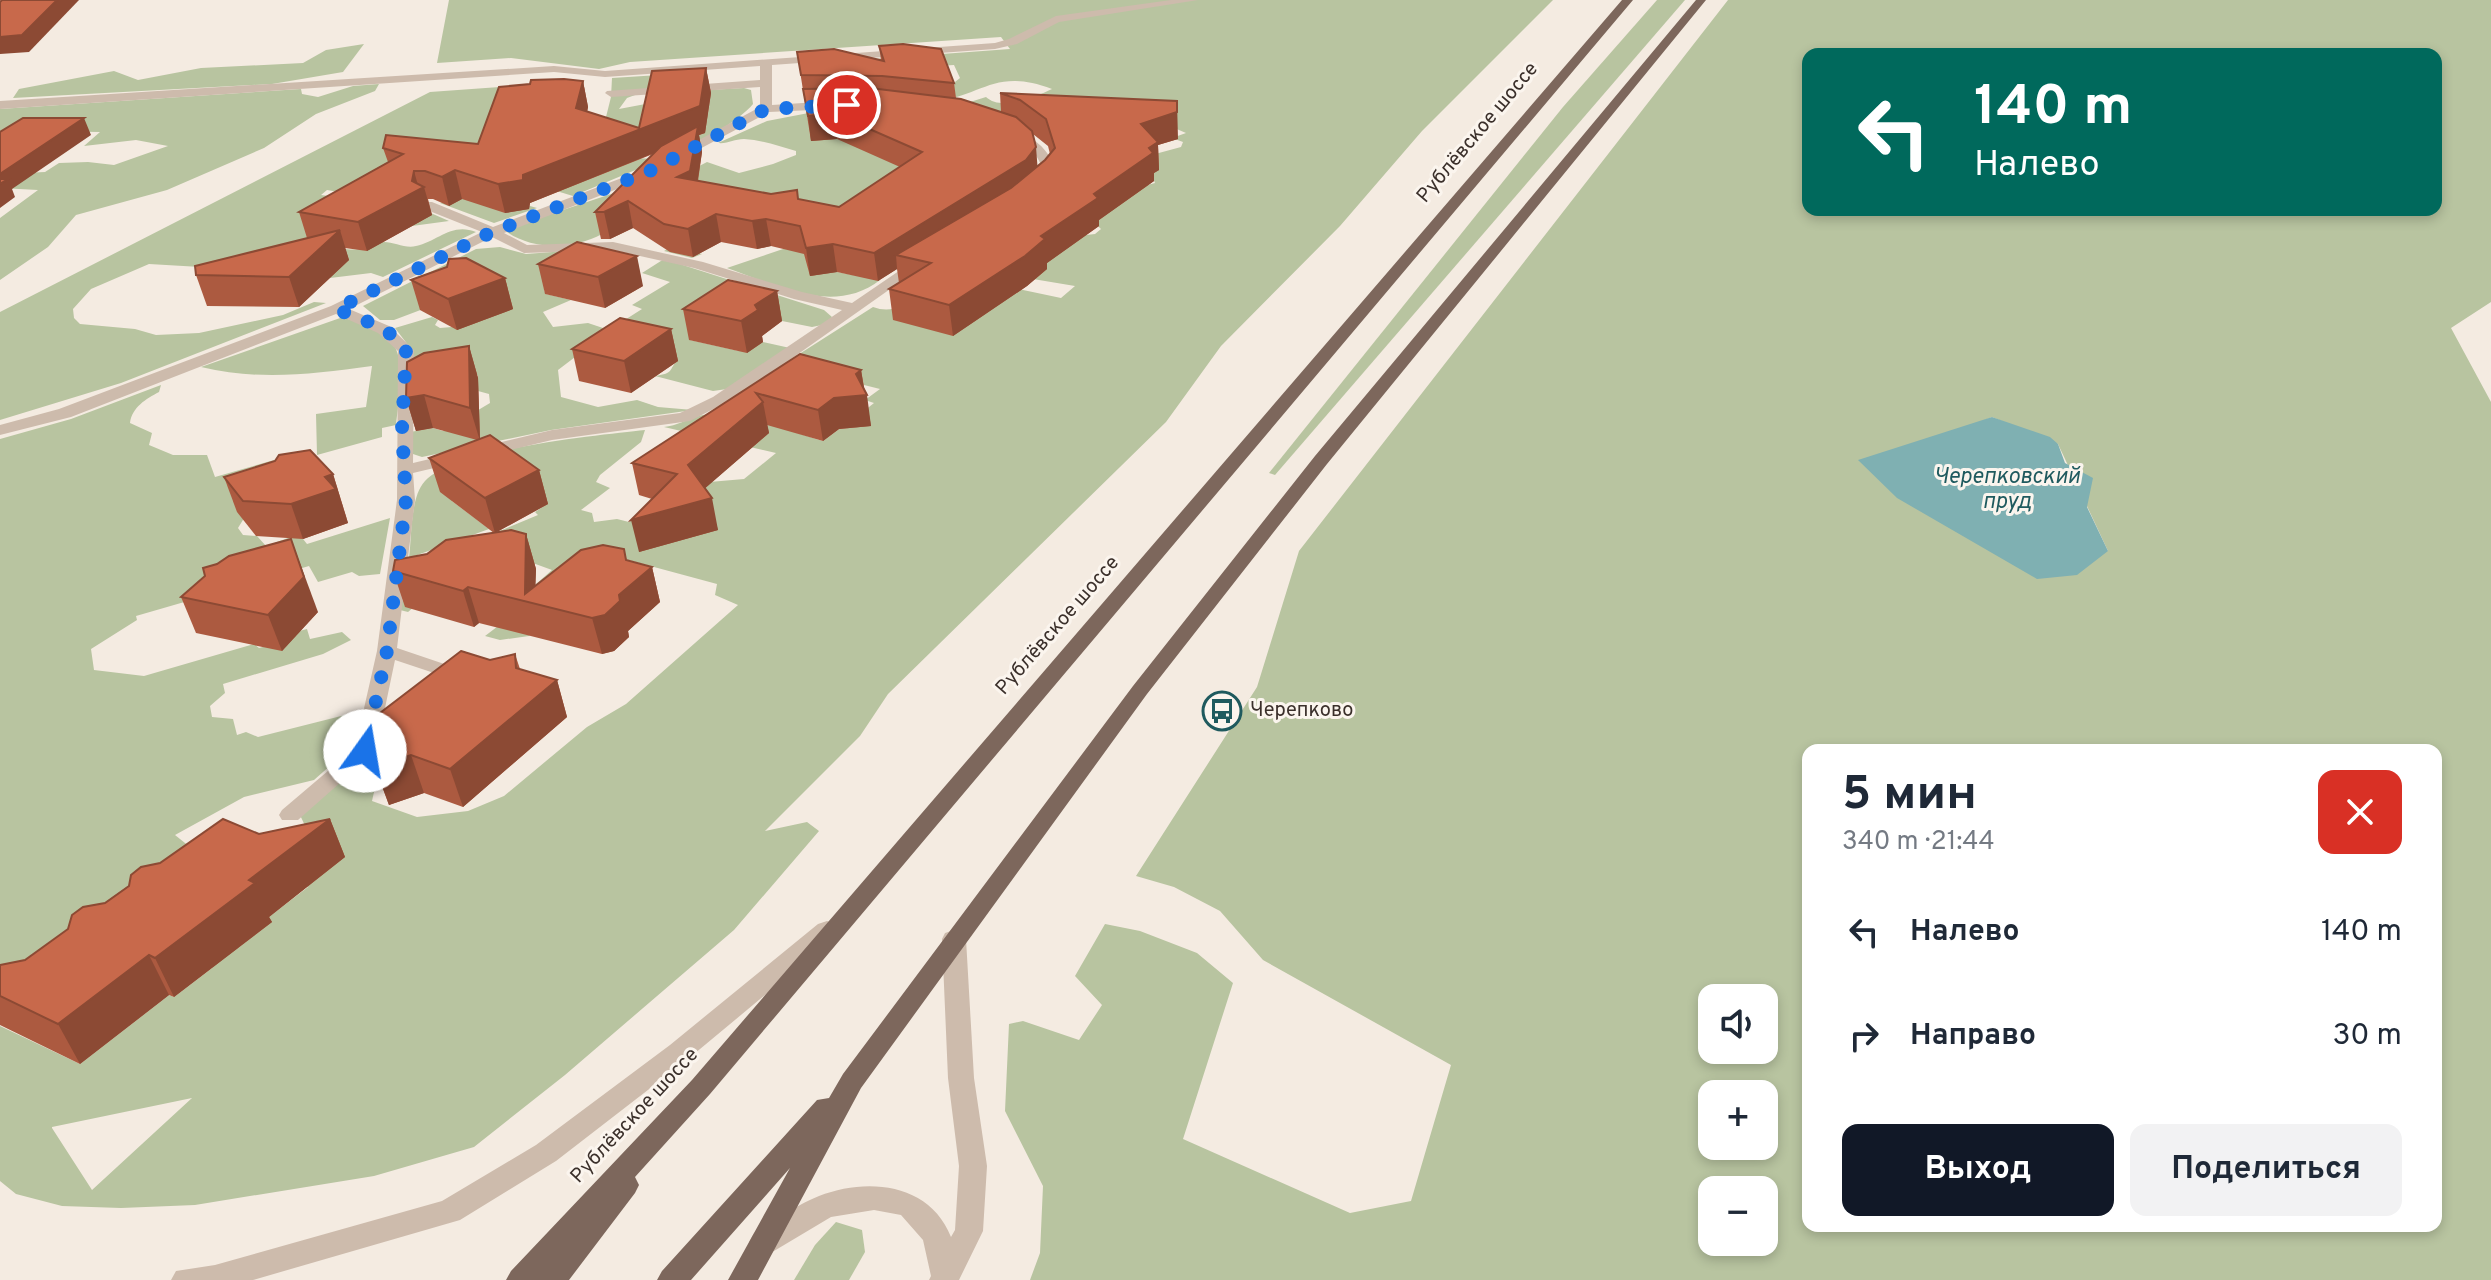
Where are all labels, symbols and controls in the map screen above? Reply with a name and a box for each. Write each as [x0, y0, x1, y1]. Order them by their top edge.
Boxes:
street label: Рублёвское шоссе [1411, 57, 1545, 209]
pin [813, 71, 881, 139]
text: 140 m [1974, 74, 2132, 144]
icon: left [1842, 80, 1946, 184]
icon: arrive [825, 83, 869, 127]
text: Налево [1974, 143, 2100, 189]
water label: Черепковский пруд [1934, 464, 2081, 516]
street label: Рублёвское шоссе [990, 551, 1126, 701]
bus stop icon: Черепково [1201, 690, 1243, 732]
place label: Черепково [1250, 698, 1354, 724]
position arrow [323, 709, 407, 793]
text: 5 мин [1842, 766, 1977, 826]
button: close [2318, 770, 2402, 854]
text: 340 m · 21:44 [1842, 826, 1995, 859]
icon: left [1842, 910, 1886, 954]
text: Налево [1910, 914, 2019, 951]
text: 140 m [2321, 914, 2402, 951]
map controls [1698, 984, 1778, 1256]
button: sound [1698, 984, 1778, 1064]
icon: right [1842, 1014, 1886, 1058]
text: Направо [1910, 1018, 2036, 1055]
text: 30 m [2333, 1018, 2402, 1055]
street label: Рублёвское шоссе [565, 1043, 705, 1189]
button: + [1698, 1080, 1778, 1160]
button: Выход [1842, 1124, 2114, 1216]
button: Поделиться [2130, 1124, 2402, 1216]
button: − [1698, 1176, 1778, 1256]

